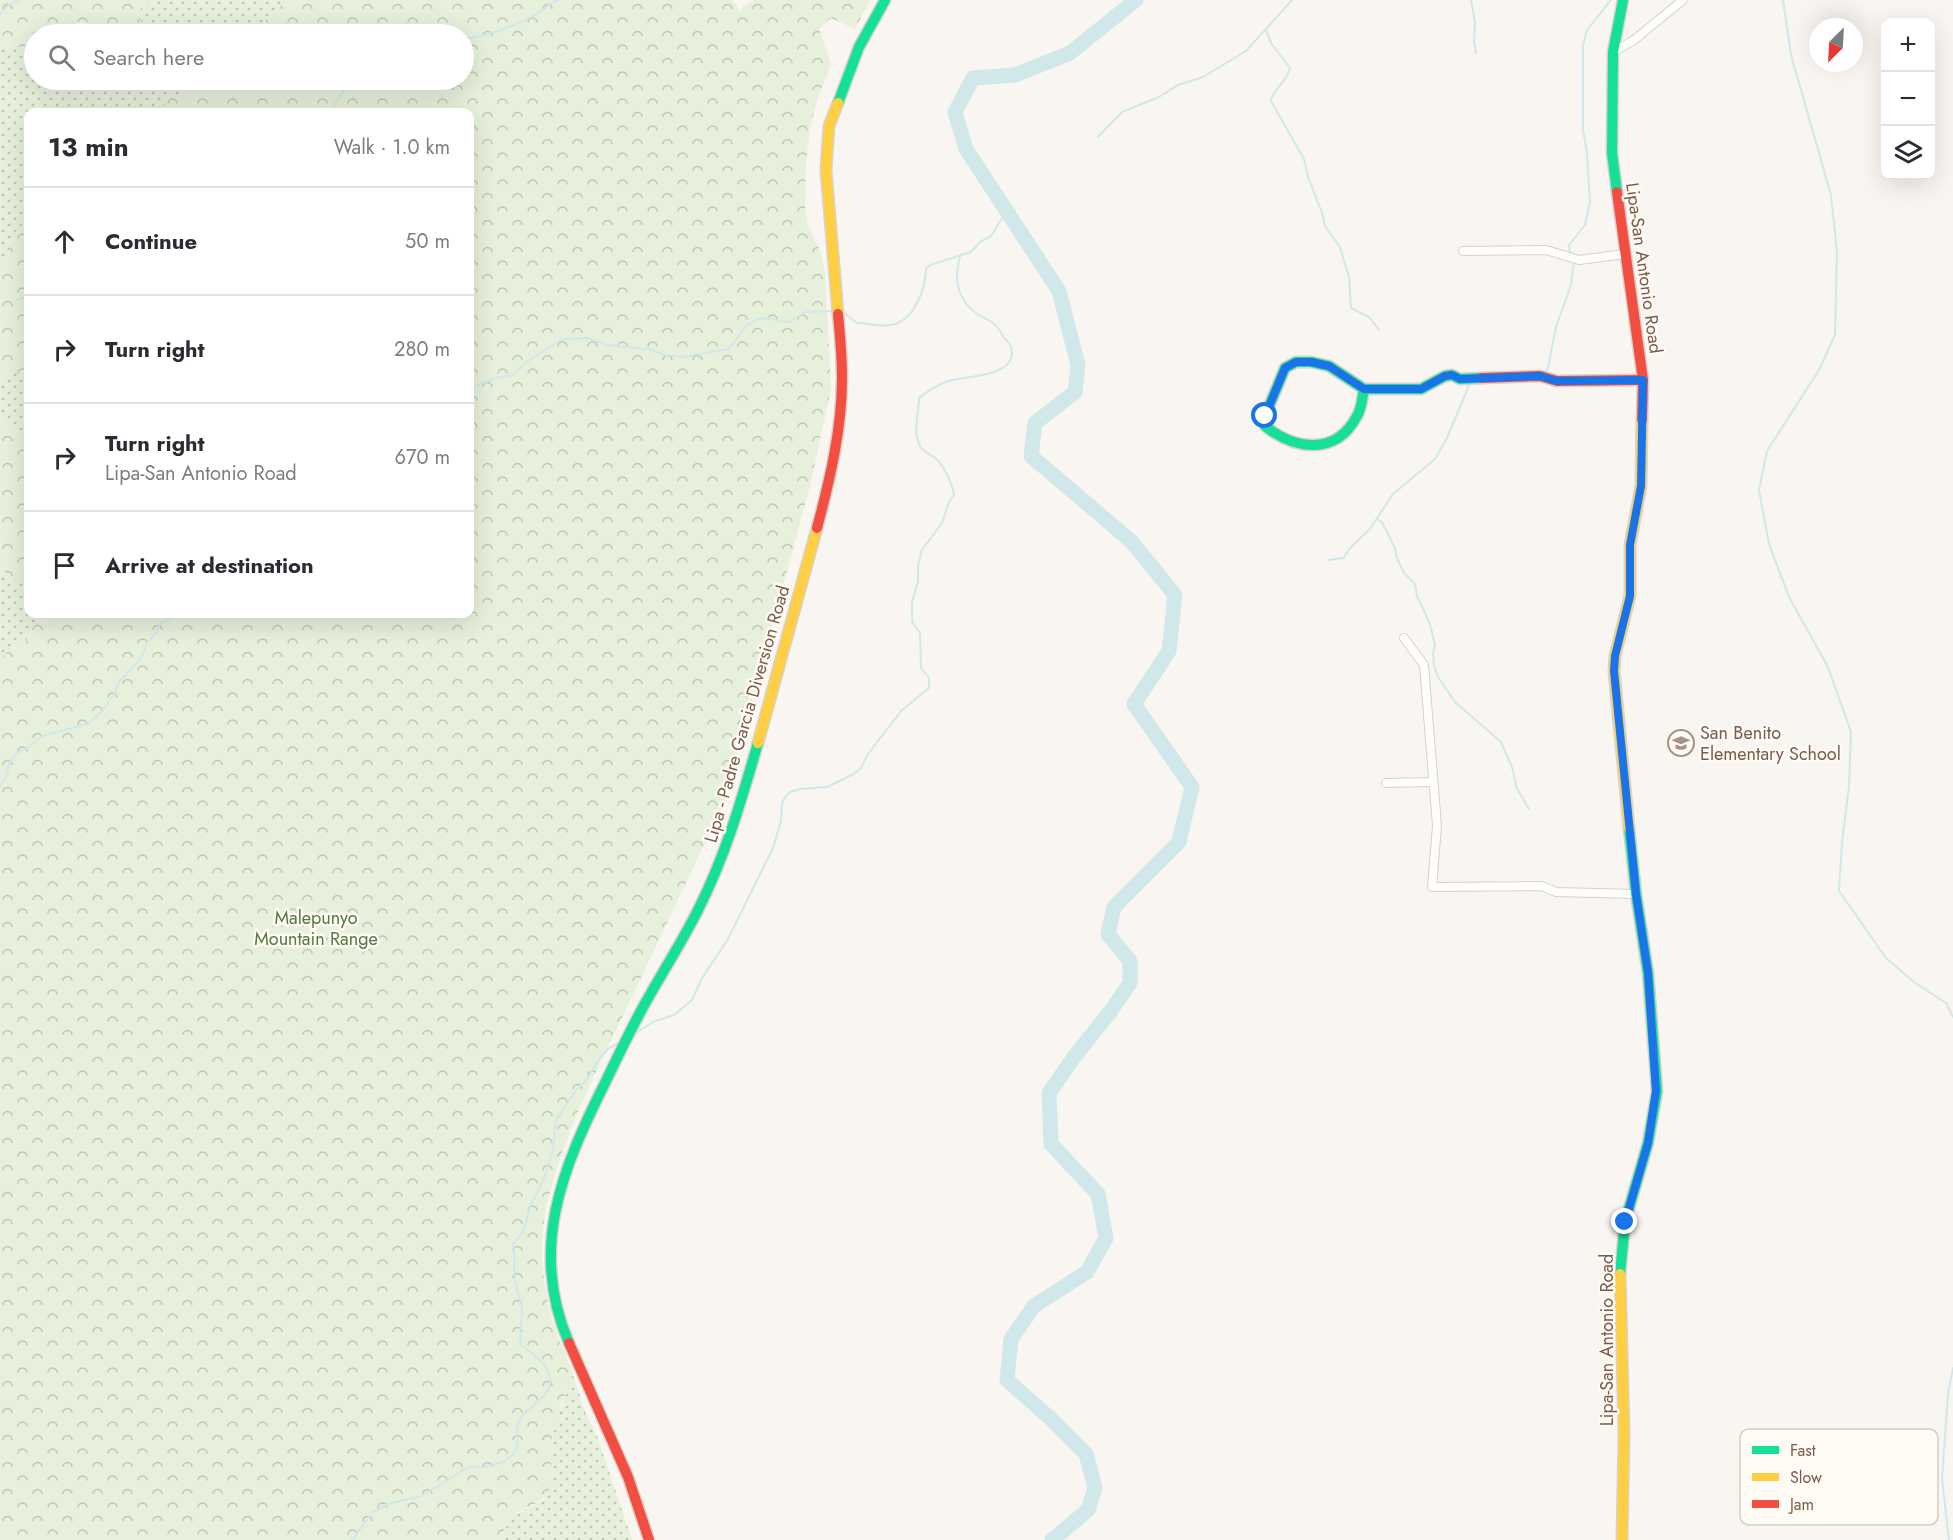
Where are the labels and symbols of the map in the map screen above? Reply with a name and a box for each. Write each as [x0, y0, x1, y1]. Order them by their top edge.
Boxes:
north arrow [1809, 18, 1863, 72]
street label: Lipa-San Antonio Road [1619, 181, 1669, 355]
route start [1251, 402, 1277, 428]
street label: Lipa - Padre Garcia Diversion Road [698, 582, 796, 846]
place label: San Benito Elementary School [1700, 720, 1841, 767]
school or university icon: San Benito Elementary School [1666, 728, 1696, 758]
park label: Malepunyo Mountain Range [254, 905, 378, 952]
route end [1611, 1208, 1637, 1234]
street label: Lipa-San Antonio Road [1594, 1254, 1620, 1426]
legend [1740, 1429, 1938, 1525]
text: Fast [1790, 1439, 1816, 1462]
text: Slow [1790, 1466, 1822, 1489]
text: Jam [1788, 1493, 1814, 1516]

